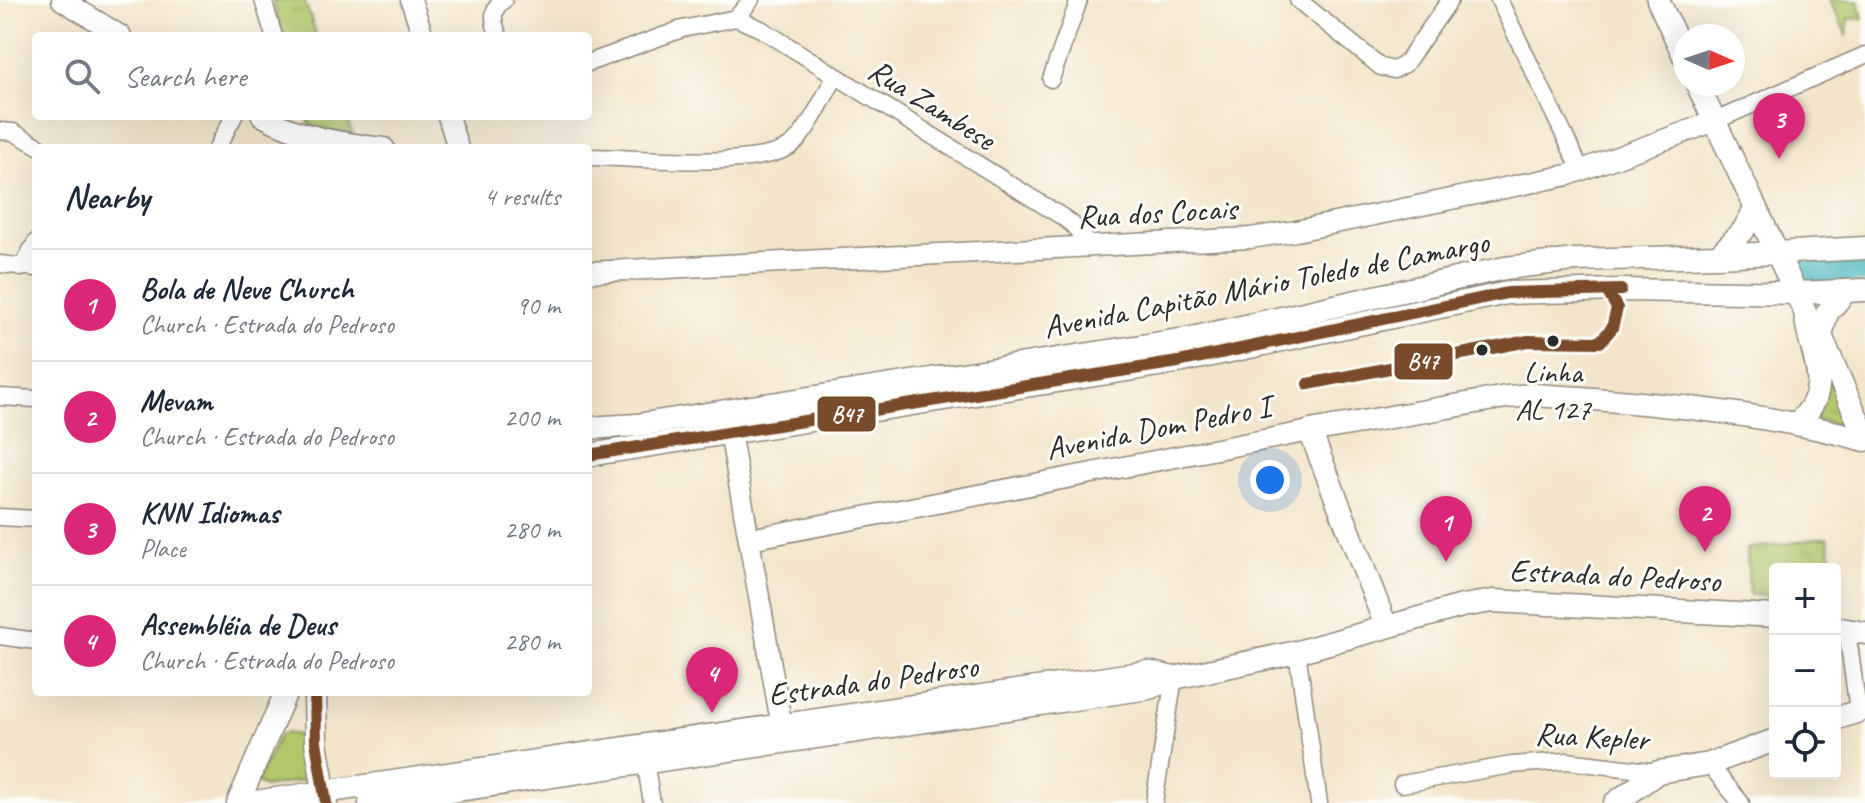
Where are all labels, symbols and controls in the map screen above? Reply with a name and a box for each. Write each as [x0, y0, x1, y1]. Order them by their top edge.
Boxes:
north arrow [1673, 24, 1745, 96]
search box [32, 32, 592, 120]
street label: Rua Zambese [861, 49, 1005, 161]
icon: search [60, 54, 104, 98]
text: Search here [124, 57, 246, 95]
pin: 3 [1753, 93, 1805, 159]
text: Nearby [64, 175, 150, 218]
text: 4 results [484, 180, 560, 213]
street label: Rua dos Cocais [1076, 188, 1241, 237]
street label: Avenida Capitão Mário Toledo de Camargo [1040, 221, 1494, 348]
text: Bola de Neve Church [140, 270, 353, 308]
text: 1 [84, 289, 96, 322]
text: 90 m [516, 289, 560, 322]
text: Church · Estrada do Pedroso [140, 308, 394, 341]
marker: Linha AL 127 [1545, 333, 1561, 349]
line badge: B47 [1393, 342, 1454, 381]
unlabelled marker [1474, 342, 1490, 358]
text: B47 [1407, 348, 1441, 376]
place label: Linha AL 127 [1515, 353, 1592, 428]
text: Mevam [140, 382, 212, 420]
street label: Avenida Dom Pedro I [1043, 384, 1281, 469]
line badge: B47 [816, 395, 877, 433]
text: 2 [84, 401, 96, 434]
text: 200 m [504, 401, 560, 434]
text: B47 [831, 401, 865, 429]
text: Church · Estrada do Pedroso [140, 420, 394, 453]
your location [1250, 460, 1290, 500]
pin: 2 [1679, 486, 1731, 552]
text: KNN Idiomas [140, 494, 279, 532]
pin: 1 [1420, 496, 1472, 562]
text: 3 [84, 513, 96, 546]
text: 280 m [504, 513, 560, 546]
text: Place [140, 532, 186, 565]
street label: Estrada do Pedroso [1509, 550, 1723, 602]
map controls [1769, 563, 1841, 779]
button: + [1769, 563, 1841, 635]
text: Assembléia de Deus [140, 606, 336, 644]
text: 4 [84, 625, 96, 658]
text: 280 m [504, 625, 560, 658]
button: − [1769, 635, 1841, 707]
text: Church · Estrada do Pedroso [140, 644, 394, 677]
street label: Estrada do Pedroso [766, 645, 982, 715]
pin: 4 [686, 647, 738, 713]
button: locate [1769, 707, 1841, 779]
street label: Rua Kepler [1534, 713, 1652, 760]

